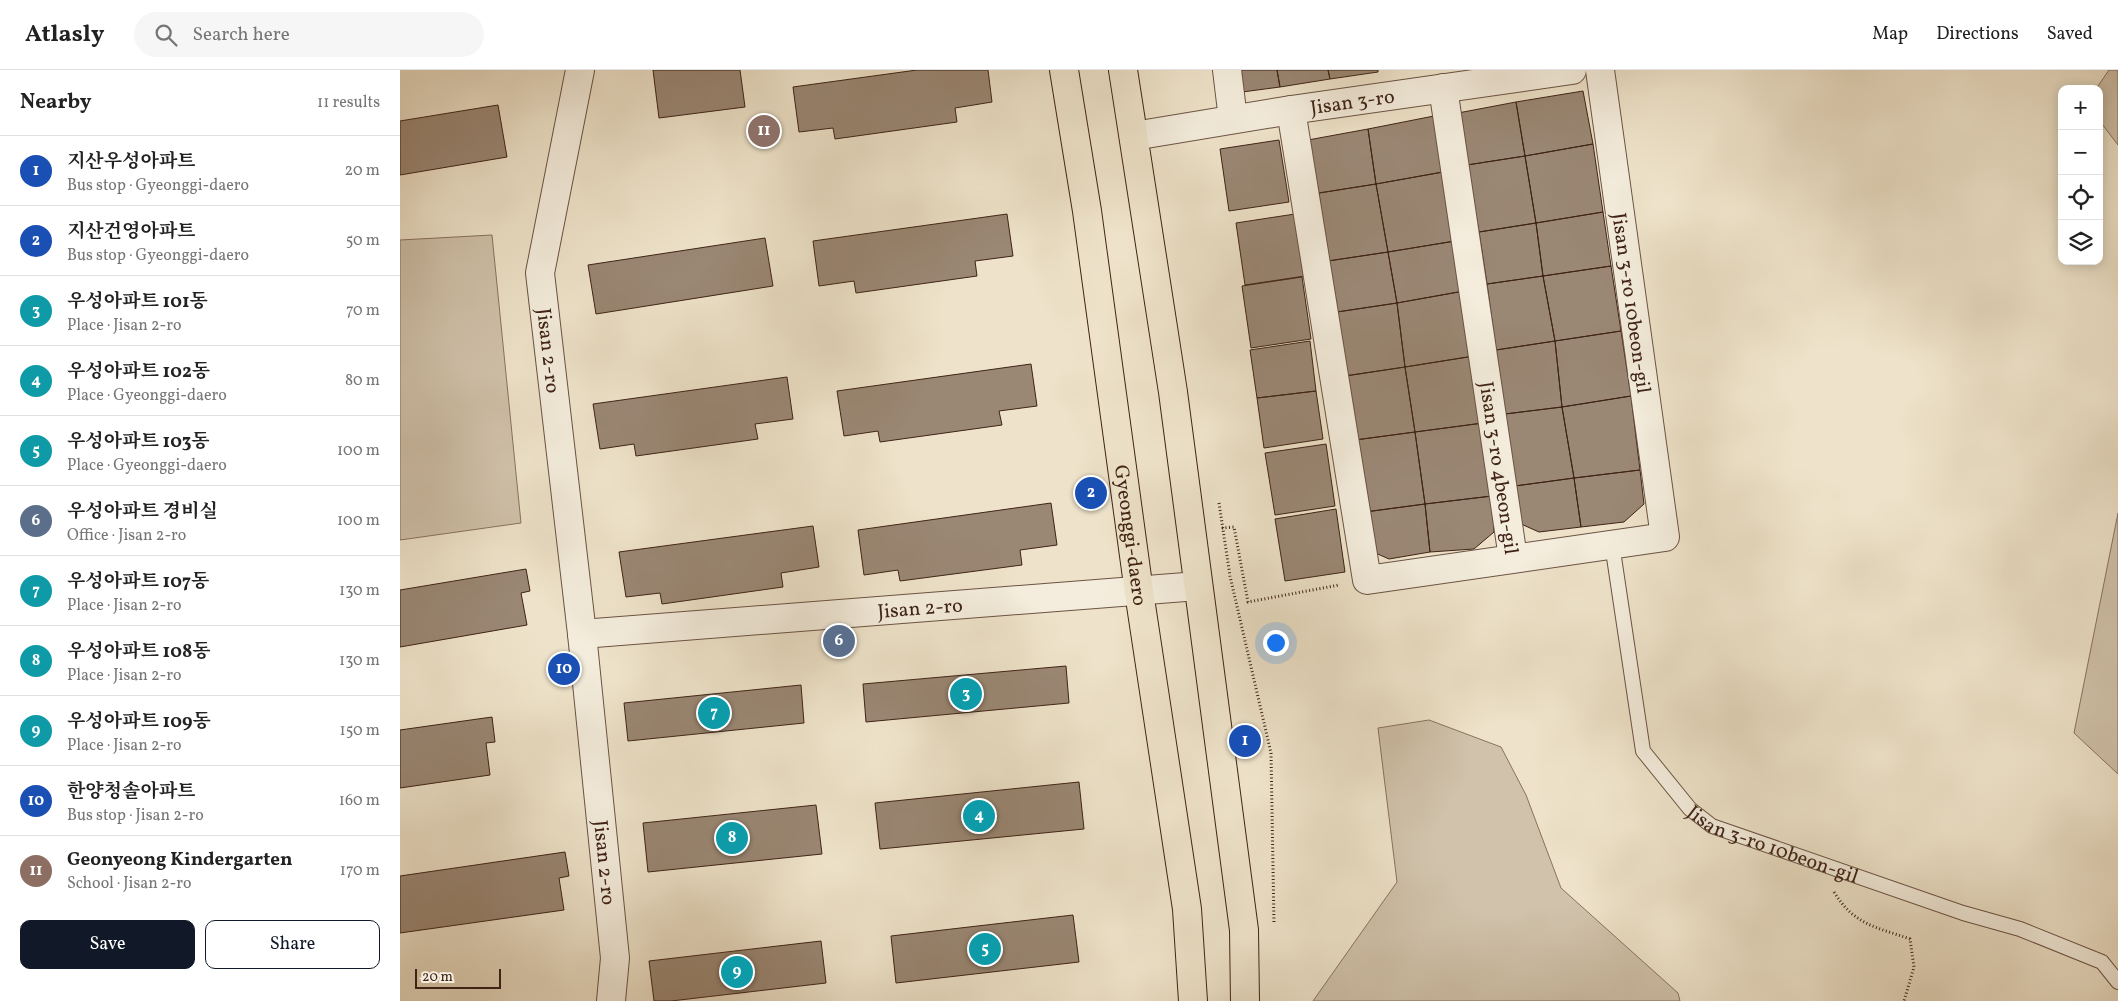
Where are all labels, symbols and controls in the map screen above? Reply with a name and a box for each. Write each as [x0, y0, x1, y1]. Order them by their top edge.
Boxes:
search box [134, 12, 484, 57]
text: Atlasly [25, 18, 104, 52]
icon: search [152, 21, 180, 49]
text: Search here [192, 22, 290, 48]
text: Map [1872, 22, 1908, 47]
text: Directions [1936, 22, 2019, 47]
text: Saved [2047, 22, 2093, 47]
street label: Jisan 3-ro [1309, 83, 1396, 123]
map controls [2058, 85, 2103, 265]
button: + [2058, 85, 2103, 130]
text: Nearby [20, 88, 91, 117]
text: 11 results [317, 92, 380, 114]
pin: 11 [748, 112, 780, 150]
button: − [2058, 130, 2103, 175]
text: 지산우성아파트 [67, 149, 195, 175]
text: 1 [33, 160, 39, 182]
text: 20 m [345, 160, 380, 182]
text: Bus stop · Gyeonggi-daero [67, 175, 249, 197]
button: locate [2058, 175, 2103, 220]
street label: Jisan 3-ro 10beon-gil [1603, 211, 1657, 395]
text: 지산건영아파트 [67, 219, 195, 245]
button: layers [2058, 220, 2103, 265]
text: 2 [32, 230, 40, 252]
text: 50 m [346, 230, 380, 252]
text: Bus stop · Gyeonggi-daero [67, 245, 249, 267]
text: 우성아파트 101동 [67, 289, 208, 315]
text: 3 [32, 300, 40, 322]
text: 70 m [346, 300, 380, 322]
street label: Jisan 2-ro [528, 307, 566, 395]
text: Place · Jisan 2-ro [67, 315, 181, 337]
text: 우성아파트 102동 [67, 359, 210, 385]
text: 4 [31, 370, 41, 392]
text: 80 m [345, 370, 380, 392]
street label: Jisan 3-ro 4beon-gil [1471, 380, 1524, 556]
text: Place · Gyeonggi-daero [67, 385, 227, 407]
text: 우성아파트 103동 [67, 429, 210, 455]
text: 5 [32, 440, 40, 462]
text: 100 m [337, 440, 380, 462]
text: Place · Gyeonggi-daero [67, 455, 227, 477]
street label: Gyeonggi-daero [1106, 463, 1153, 608]
pin: 2 [1075, 474, 1107, 512]
text: 우성아파트 경비실 [67, 499, 218, 525]
text: 6 [32, 510, 40, 532]
text: 100 m [337, 510, 380, 532]
text: Office · Jisan 2-ro [67, 525, 186, 547]
text: 우성아파트 107동 [67, 569, 209, 595]
text: 7 [32, 580, 40, 602]
text: 130 m [339, 580, 380, 602]
street label: Jisan 2-ro [877, 592, 964, 627]
text: Place · Jisan 2-ro [67, 595, 181, 617]
pin: 6 [823, 622, 855, 660]
your location [1263, 630, 1289, 656]
text: 우성아파트 108동 [67, 639, 211, 665]
text: 8 [32, 650, 40, 672]
text: 130 m [339, 650, 380, 672]
pin: 10 [548, 650, 580, 688]
text: Place · Jisan 2-ro [67, 665, 181, 687]
pin: 3 [950, 675, 982, 713]
pin: 7 [698, 694, 730, 732]
text: 우성아파트 109동 [67, 709, 211, 735]
text: 9 [32, 720, 40, 742]
text: 150 m [339, 720, 380, 742]
pin: 1 [1229, 722, 1261, 760]
text: Place · Jisan 2-ro [67, 735, 181, 757]
text: 한양청솔아파트 [67, 779, 195, 805]
text: 10 [28, 790, 44, 812]
text: 160 m [339, 790, 380, 812]
pin: 4 [963, 797, 995, 835]
street label: Jisan 3-ro 10beon-gil [1680, 799, 1862, 892]
text: Bus stop · Jisan 2-ro [67, 805, 204, 827]
street label: Jisan 2-ro [585, 819, 622, 907]
pin: 8 [716, 819, 748, 857]
text: Geonyeong Kindergarten [67, 847, 292, 873]
text: 11 [30, 860, 42, 882]
text: 170 m [340, 860, 380, 882]
text: School · Jisan 2-ro [67, 873, 191, 895]
button: Save [20, 920, 195, 969]
button: Share [205, 920, 380, 969]
pin: 5 [969, 930, 1001, 968]
pin: 9 [721, 953, 753, 991]
scale bar [415, 966, 501, 989]
text: 20 m [422, 968, 453, 987]

